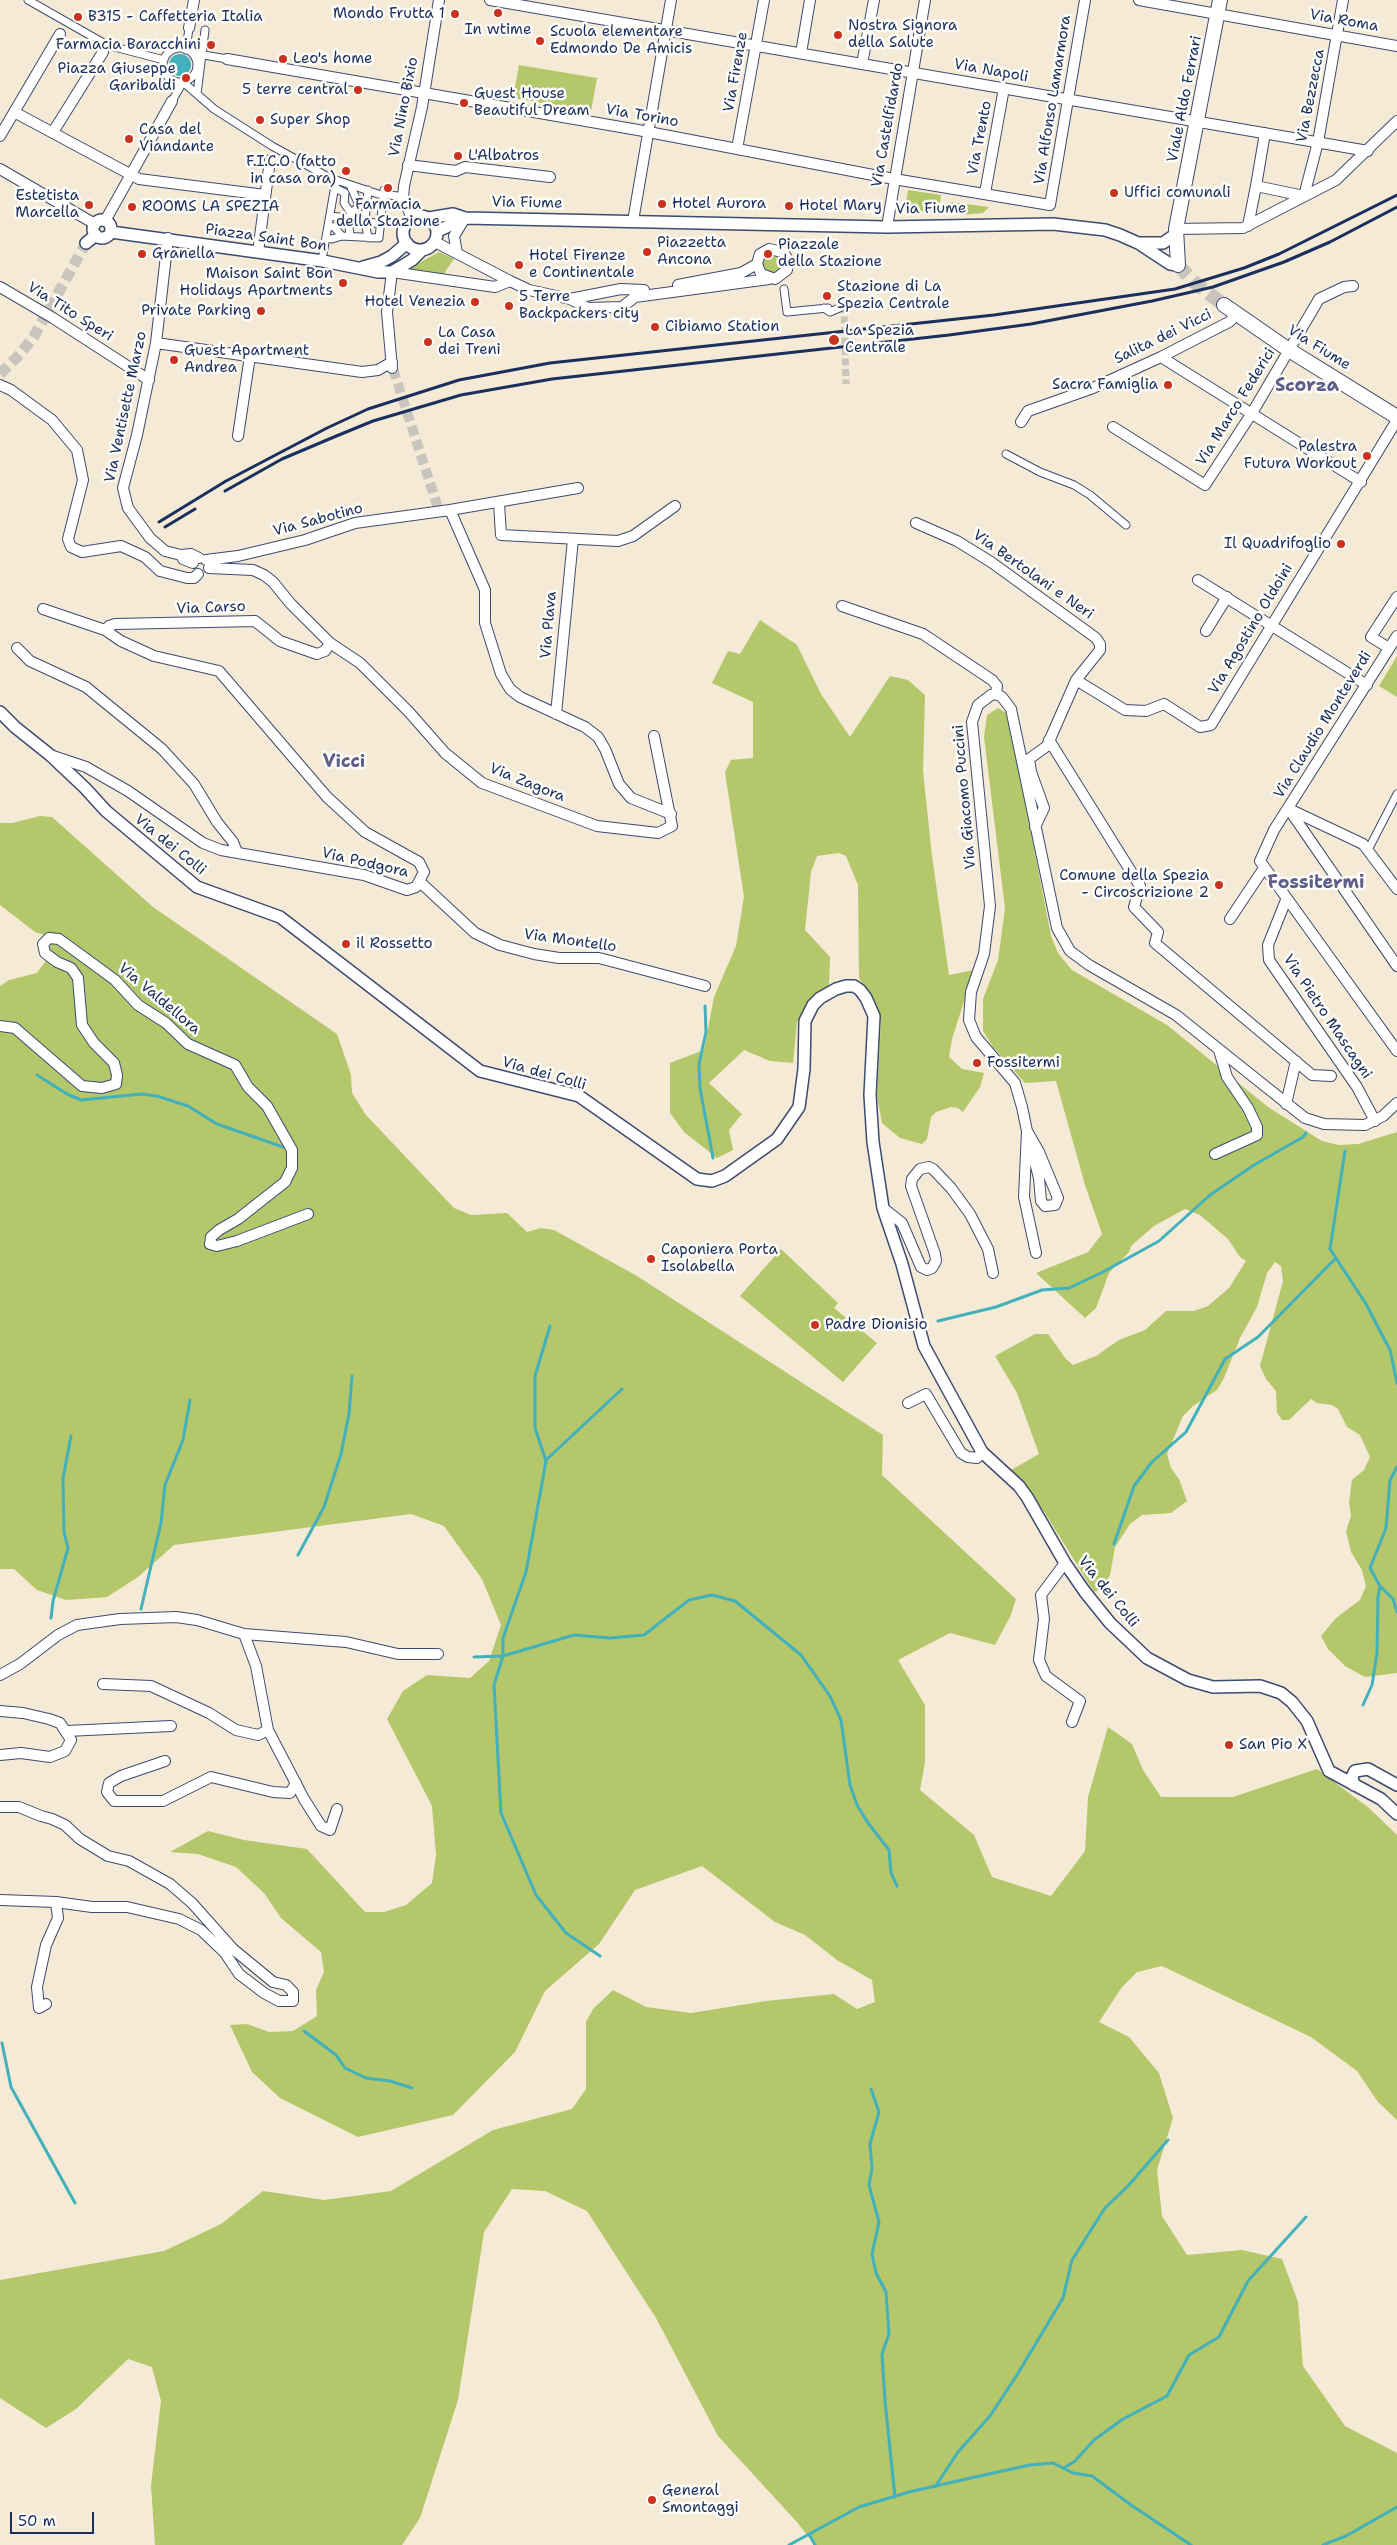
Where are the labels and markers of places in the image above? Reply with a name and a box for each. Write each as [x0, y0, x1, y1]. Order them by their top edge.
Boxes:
place label: Mondo Frutta 1 [333, 5, 445, 23]
marker: In wtime [492, 7, 504, 19]
place label: B315 - Caffetteria Italia [88, 8, 263, 26]
marker: Mondo Frutta 1 [449, 8, 461, 20]
marker: B315 - Caffetteria Italia [72, 11, 84, 23]
place label: Nostra Signora della Salute [848, 17, 957, 52]
place label: In wtime [465, 21, 531, 39]
place label: Scuola elementare Edmondo De Amicis [550, 23, 692, 58]
marker: Nostra Signora della Salute [832, 29, 844, 41]
marker: Scuola elementare Edmondo De Amicis [534, 35, 546, 47]
place label: Farmacia Baracchini [56, 36, 201, 54]
marker: Farmacia Baracchini [205, 39, 217, 51]
place label: Leo's home [293, 50, 372, 68]
marker: Leo's home [277, 53, 289, 65]
place label: Piazza Giuseppe Garibaldi [58, 60, 176, 95]
marker: Piazza Giuseppe Garibaldi [180, 72, 192, 84]
place label: 5 terre central [242, 81, 348, 99]
marker: 5 terre central [352, 84, 364, 96]
place label: Guest House Beautiful Dream [474, 85, 589, 120]
marker: Guest House Beautiful Dream [458, 97, 470, 109]
place label: Super Shop [270, 111, 350, 129]
marker: Super Shop [254, 114, 266, 126]
place label: Casa del Viandante [139, 121, 214, 156]
marker: Casa del Viandante [123, 133, 135, 145]
place label: L'Albatros [468, 147, 539, 165]
marker: L'Albatros [452, 150, 464, 162]
place label: F.I.C.O (fatto in casa ora) [246, 153, 336, 188]
marker: F.I.C.O (fatto in casa ora) [340, 165, 352, 177]
marker: Farmacia della Stazione [382, 182, 394, 194]
place label: Uffici comunali [1124, 184, 1231, 202]
place label: Estetista Marcella [15, 187, 79, 222]
marker: Uffici comunali [1108, 187, 1120, 199]
place label: Hotel Aurora [672, 195, 766, 213]
place label: Farmacia della Stazione [336, 196, 440, 231]
place label: Hotel Mary [799, 197, 882, 215]
place label: ROOMS LA SPEZIA [142, 198, 279, 216]
marker: Hotel Aurora [656, 198, 668, 210]
marker: Estetista Marcella [83, 199, 95, 211]
marker: Hotel Mary [783, 200, 795, 212]
marker: ROOMS LA SPEZIA [126, 201, 138, 213]
place label: Piazzetta Ancona [657, 234, 726, 269]
place label: Piazzale della Stazione [778, 236, 882, 271]
place label: Granella [152, 245, 215, 263]
marker: Piazzetta Ancona [641, 246, 653, 258]
place label: Hotel Firenze e Continentale [529, 247, 635, 282]
marker: Granella [136, 248, 148, 260]
marker: Piazzale della Stazione [762, 248, 774, 260]
marker: Hotel Firenze e Continentale [513, 259, 525, 271]
place label: Maison Saint Bon Holidays Apartments [179, 265, 333, 300]
marker: Maison Saint Bon Holidays Apartments [337, 277, 349, 289]
place label: Stazione di La Spezia Centrale [837, 278, 950, 313]
place label: 5 Terre Backpackers city [519, 288, 639, 323]
marker: Stazione di La Spezia Centrale [821, 290, 833, 302]
place label: Hotel Venezia [364, 293, 465, 311]
marker: Hotel Venezia [469, 296, 481, 308]
marker: 5 Terre Backpackers city [503, 300, 515, 312]
place label: Private Parking [141, 302, 251, 320]
marker: Private Parking [255, 305, 267, 317]
place label: Cibiamo Station [665, 318, 779, 336]
marker: Cibiamo Station [649, 321, 661, 333]
place label: La Spezia Centrale [845, 322, 914, 357]
place label: La Casa dei Treni [438, 324, 501, 359]
marker: La Spezia Centrale [827, 333, 841, 347]
marker: La Casa dei Treni [422, 336, 434, 348]
place label: Guest Apartment Andrea [184, 342, 309, 377]
marker: Guest Apartment Andrea [168, 354, 180, 366]
place label: Sacra Famiglia [1052, 376, 1158, 394]
marker: Sacra Famiglia [1162, 379, 1174, 391]
place label: Palestra Futura Workout [1244, 438, 1357, 473]
marker: Palestra Futura Workout [1361, 450, 1373, 462]
place label: Il Quadrifoglio [1224, 535, 1331, 553]
marker: Il Quadrifoglio [1335, 538, 1347, 550]
place label: Comune della Spezia - Circoscrizione 2 [1059, 867, 1209, 902]
marker: Comune della Spezia - Circoscrizione 2 [1213, 879, 1225, 891]
place label: il Rossetto [356, 935, 433, 953]
marker: il Rossetto [340, 938, 352, 950]
place label: Fossitermi [987, 1054, 1060, 1072]
marker: Fossitermi [971, 1057, 983, 1069]
place label: Caponiera Porta Isolabella [661, 1241, 778, 1276]
marker: Caponiera Porta Isolabella [645, 1253, 657, 1265]
place label: Padre Dionisio [825, 1316, 928, 1334]
marker: Padre Dionisio [809, 1319, 821, 1331]
place label: San Pio X [1239, 1736, 1307, 1754]
marker: San Pio X [1223, 1739, 1235, 1751]
place label: General Smontaggi [662, 2482, 739, 2517]
marker: General Smontaggi [646, 2494, 658, 2506]

